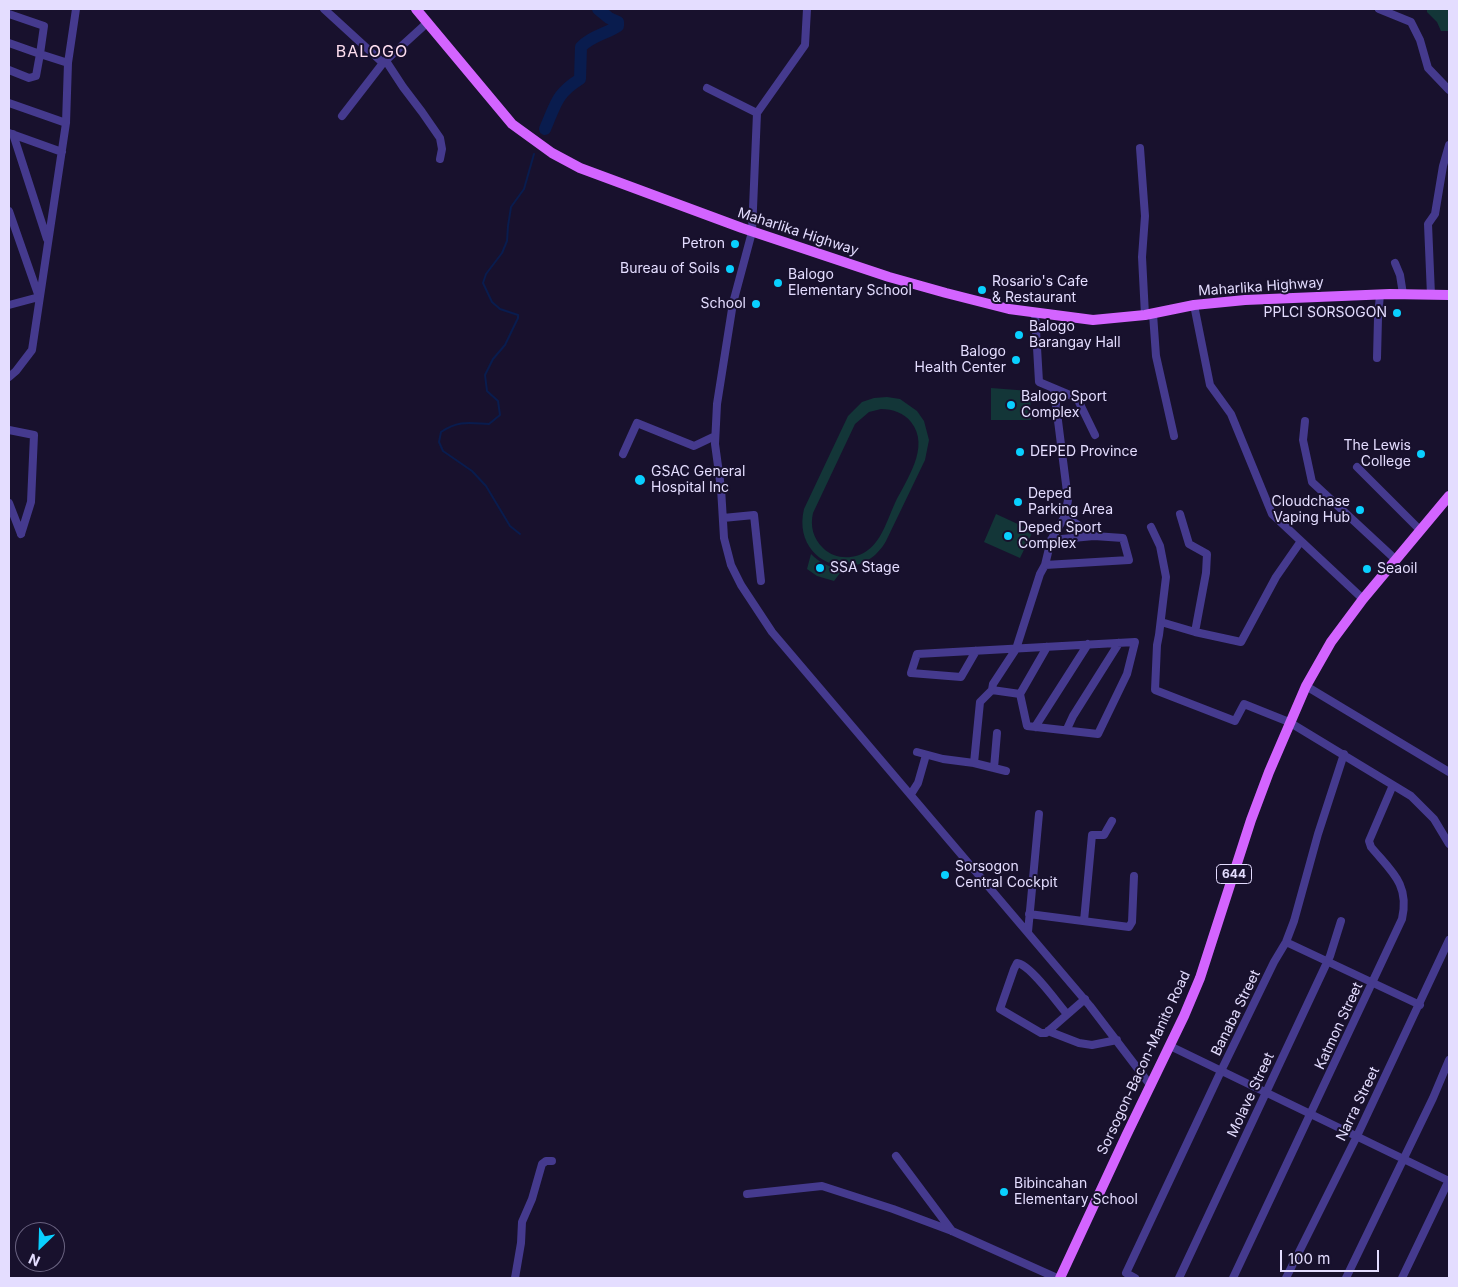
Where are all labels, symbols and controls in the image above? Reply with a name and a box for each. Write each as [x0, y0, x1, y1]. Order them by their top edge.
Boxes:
district label: BALOGO [335, 42, 409, 62]
street label: Maharlika Highway [735, 205, 861, 259]
place label: Petron [682, 236, 725, 252]
marker: Petron [729, 238, 741, 250]
place label: Bureau of Soils [620, 261, 720, 277]
marker: Bureau of Soils [724, 263, 736, 275]
place label: Balogo Elementary School [788, 267, 912, 300]
place label: Rosario's Cafe & Restaurant [992, 274, 1088, 306]
street label: Maharlika Highway [1198, 274, 1324, 300]
marker: Balogo Elementary School [772, 277, 784, 289]
marker: Rosario's Cafe & Restaurant [976, 284, 988, 296]
place label: School [701, 296, 746, 312]
marker: School [750, 298, 762, 310]
place label: PPLCI SORSOGON [1264, 305, 1387, 321]
marker: PPLCI SORSOGON [1391, 307, 1403, 319]
place label: Balogo Barangay Hall [1029, 319, 1121, 352]
marker: Balogo Barangay Hall [1013, 329, 1025, 341]
place label: Balogo Health Center [915, 344, 1006, 377]
marker: Balogo Health Center [1010, 354, 1022, 366]
place label: Balogo Sport Complex [1021, 389, 1107, 422]
marker: Balogo Sport Complex [1005, 399, 1017, 411]
place label: The Lewis College [1344, 438, 1411, 471]
place label: DEPED Province [1030, 444, 1138, 460]
marker: DEPED Province [1014, 446, 1026, 458]
marker: The Lewis College [1415, 448, 1427, 460]
place label: GSAC General Hospital Inc [651, 464, 745, 497]
marker: GSAC General Hospital Inc [633, 473, 647, 487]
place label: Deped Parking Area [1028, 486, 1113, 518]
place label: Cloudchase Vaping Hub [1271, 494, 1350, 526]
marker: Deped Parking Area [1012, 496, 1024, 508]
marker: Cloudchase Vaping Hub [1354, 504, 1366, 516]
place label: Deped Sport Complex [1018, 520, 1102, 552]
marker: Deped Sport Complex [1002, 530, 1014, 542]
place label: SSA Stage [830, 560, 900, 576]
place label: Seaoil [1377, 561, 1417, 577]
marker: SSA Stage [814, 562, 826, 574]
marker: Seaoil [1361, 563, 1373, 575]
place label: Sorsogon Central Cockpit [955, 859, 1058, 892]
road number: 644 [1216, 864, 1252, 884]
marker: Sorsogon Central Cockpit [939, 869, 951, 881]
street label: Banaba Street [1208, 967, 1264, 1059]
street label: Sorsogon-Bacon-Manito Road [1094, 968, 1194, 1158]
street label: Katmon Street [1311, 980, 1367, 1072]
street label: Molave Street [1224, 1050, 1278, 1140]
street label: Narra Street [1333, 1064, 1383, 1144]
place label: Bibincahan Elementary School [1014, 1176, 1138, 1208]
marker: Bibincahan Elementary School [998, 1186, 1010, 1198]
north arrow [15, 1222, 65, 1272]
scale bar [1283, 1240, 1382, 1272]
text: 100 m [1288, 1249, 1330, 1268]
text: N [26, 1250, 42, 1270]

